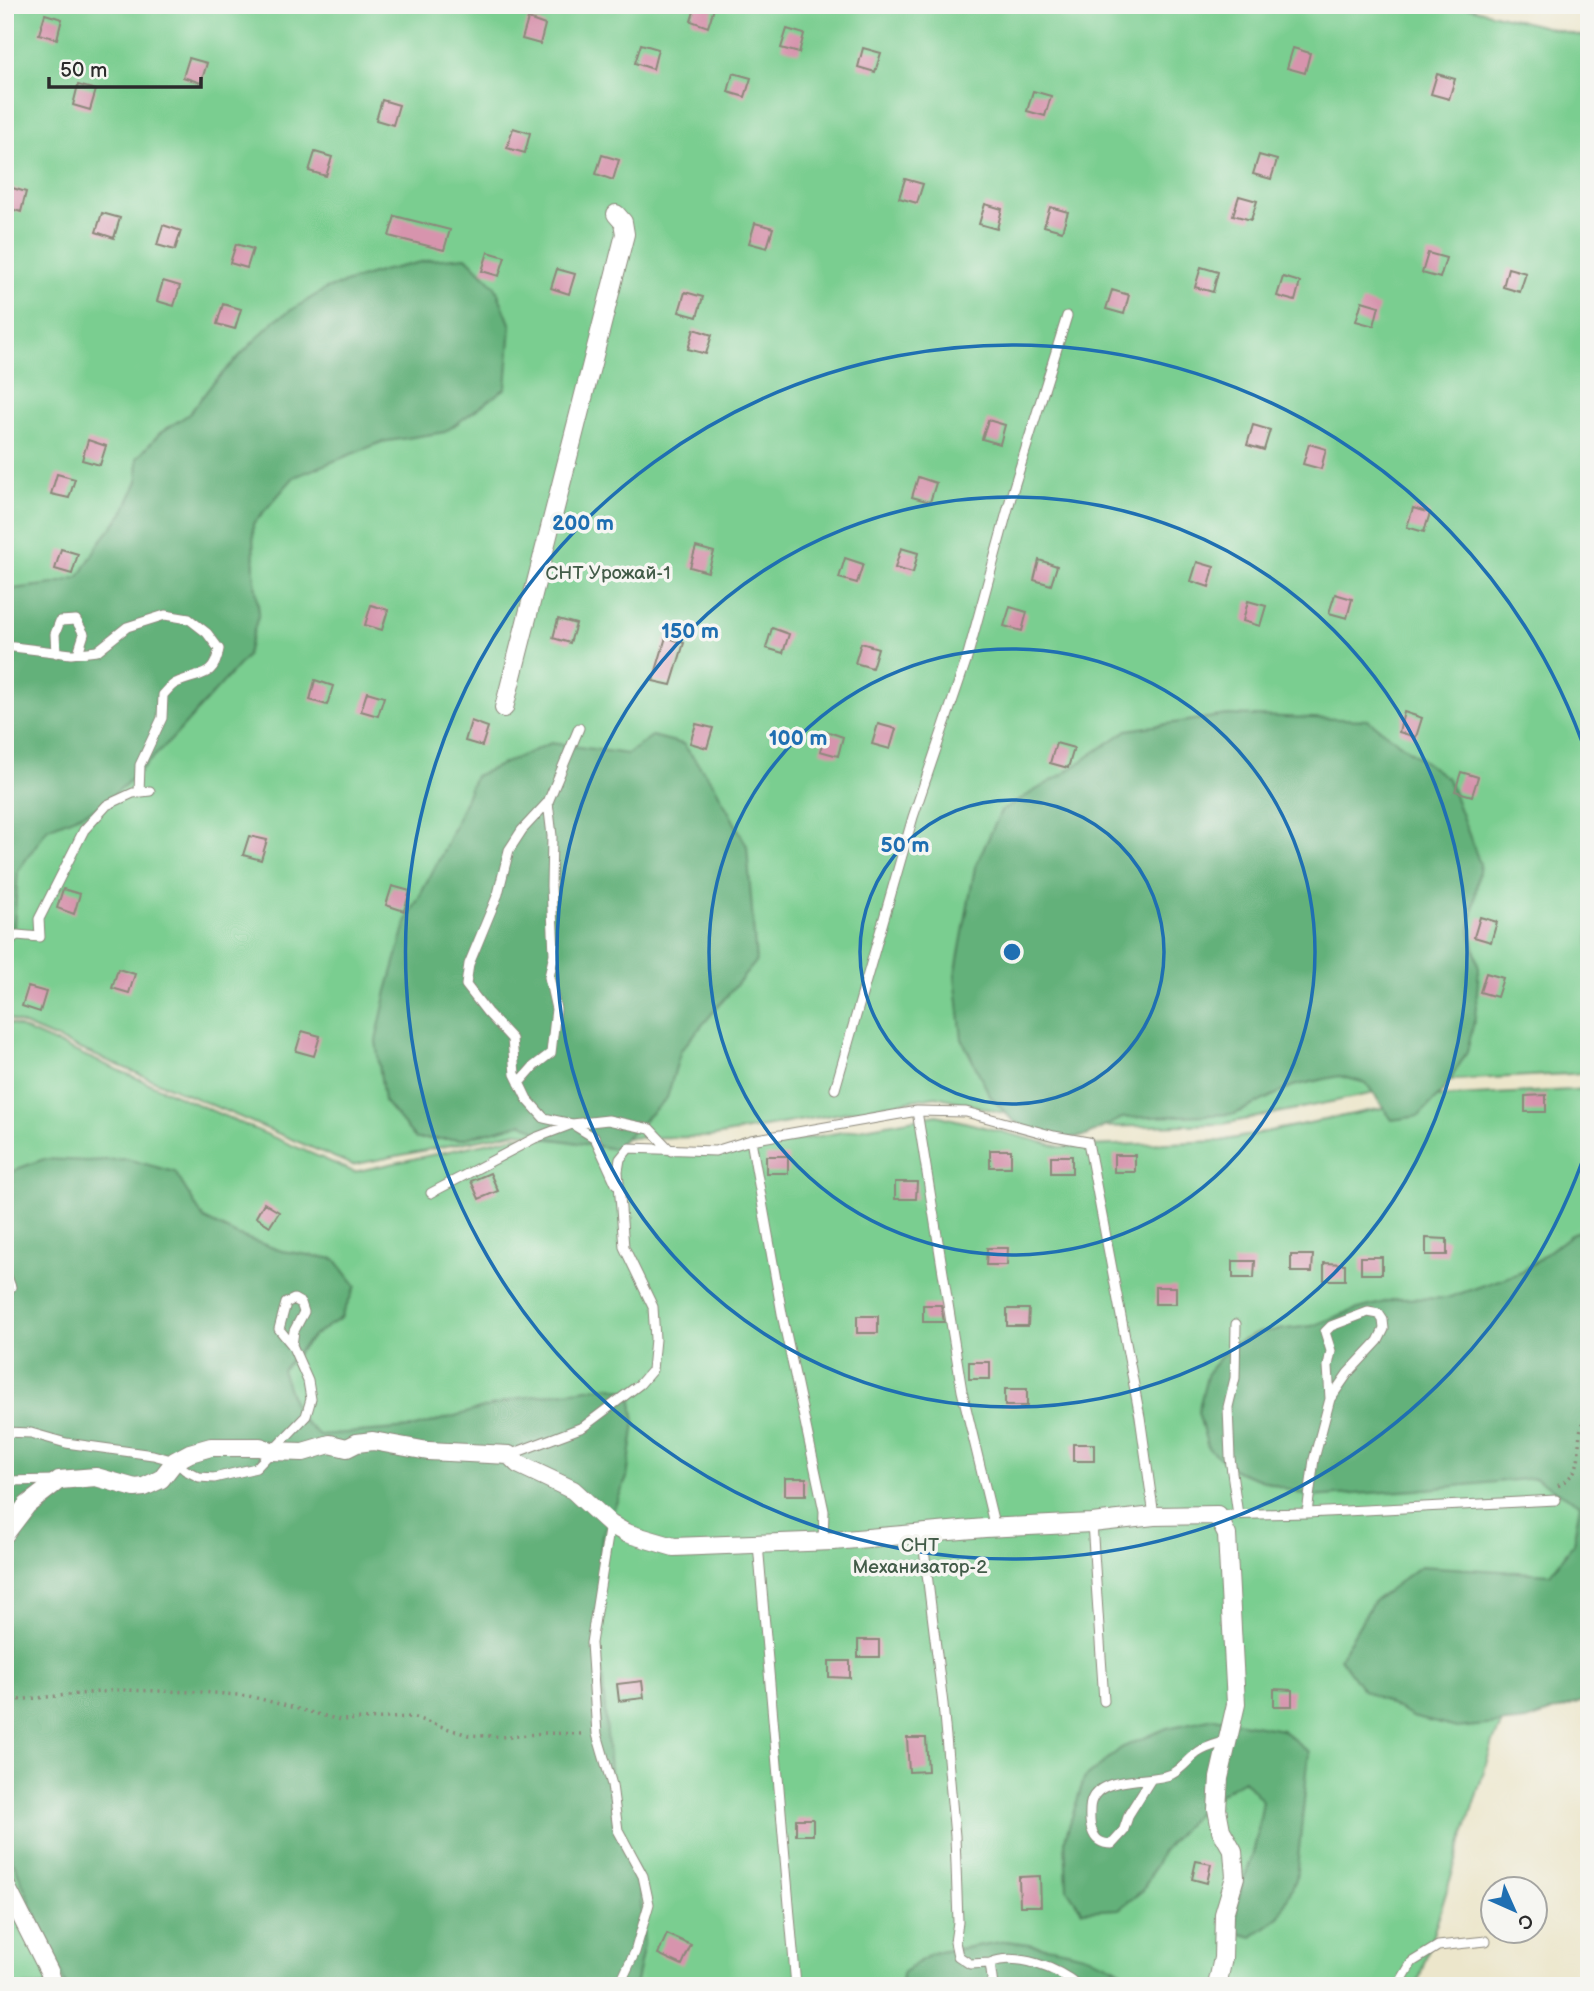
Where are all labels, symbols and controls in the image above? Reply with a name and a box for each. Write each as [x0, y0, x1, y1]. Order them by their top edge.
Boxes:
scale bar [49, 46, 201, 90]
text: 50 m [60, 58, 107, 83]
text: 200 m [552, 511, 614, 536]
park label: СНТ Урожай-1 [545, 562, 671, 585]
text: 150 m [661, 619, 719, 644]
text: 100 m [769, 726, 827, 751]
text: 50 m [881, 833, 929, 858]
centre of rings [1000, 940, 1024, 964]
park label: СНТ Механизатор-2 [852, 1534, 988, 1579]
north arrow [1478, 1876, 1548, 1946]
text: С [1512, 1908, 1538, 1934]

